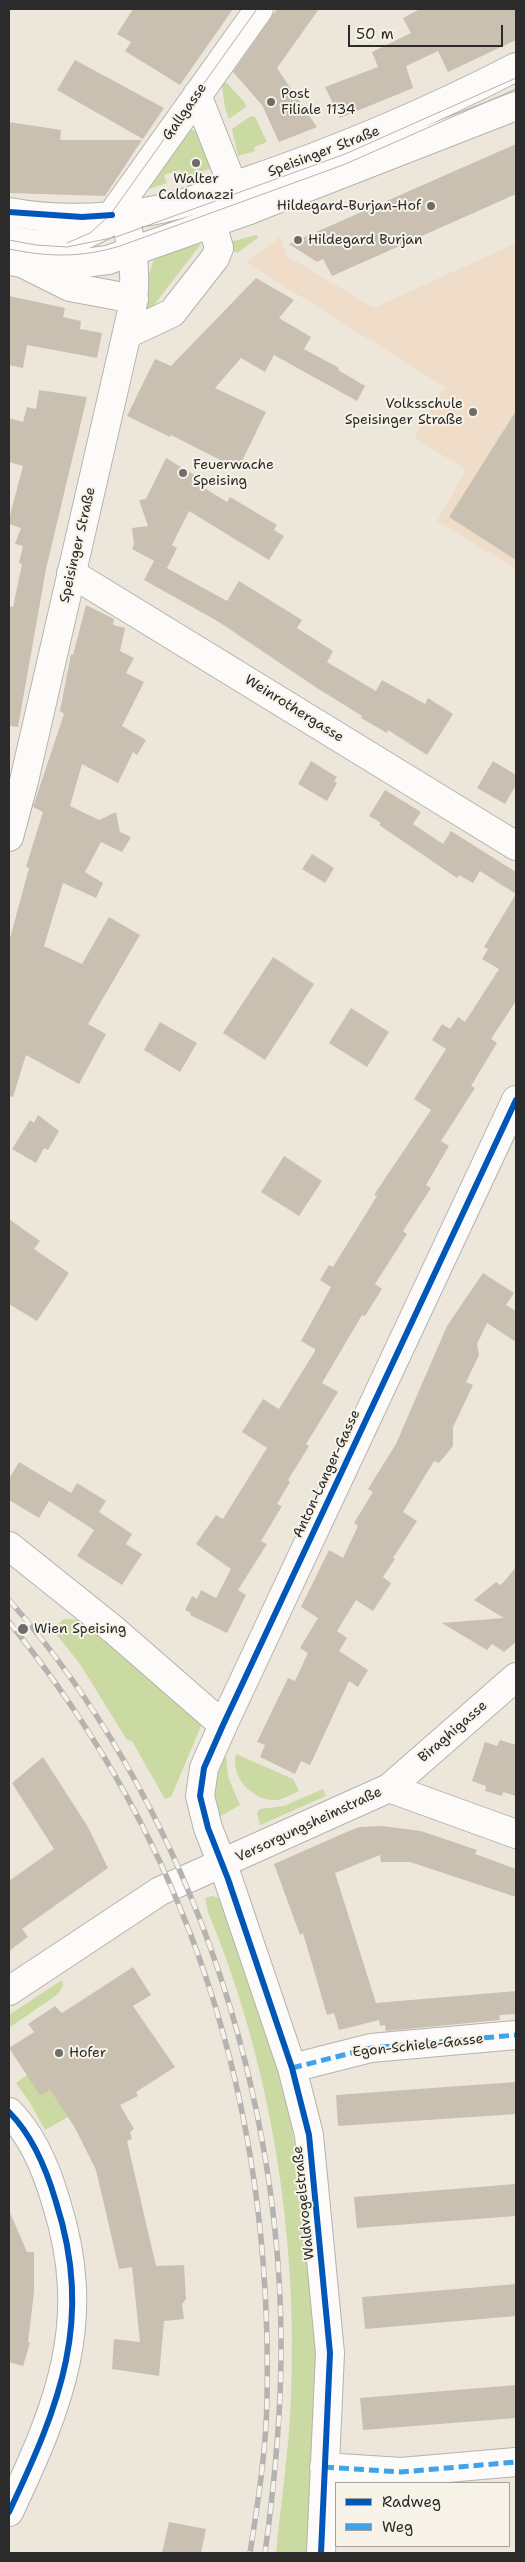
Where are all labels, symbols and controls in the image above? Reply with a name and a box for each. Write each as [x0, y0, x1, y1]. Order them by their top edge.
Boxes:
scale bar [350, 15, 505, 47]
text: 50 m [356, 24, 394, 44]
street label: Gallgasse [159, 80, 211, 144]
place label: Post Filiale 1134 [281, 86, 356, 118]
marker: Post Filiale 1134 [265, 96, 277, 108]
street label: Speisinger Straße [266, 123, 382, 181]
marker: Walter Caldonazzi [190, 157, 202, 169]
place label: Walter Caldonazzi [158, 171, 234, 203]
place label: Hildegard-Burjan-Hof [277, 198, 421, 214]
marker: Hildegard-Burjan-Hof [425, 200, 437, 212]
place label: Hildegard Burjan [308, 232, 423, 248]
marker: Hildegard Burjan [292, 234, 304, 246]
place label: Volksschule Speisinger Straße [345, 396, 463, 428]
marker: Volksschule Speisinger Straße [467, 406, 479, 418]
place label: Feuerwache Speising [193, 457, 274, 490]
marker: Feuerwache Speising [177, 467, 189, 479]
street label: Speisinger Straße [57, 485, 99, 605]
street label: Weinrothergasse [241, 672, 347, 746]
street label: Anton-Langer-Gasse [290, 1407, 364, 1541]
place label: Wien Speising [34, 1621, 126, 1637]
marker: Wien Speising [16, 1622, 30, 1636]
street label: Biraghigasse [415, 1698, 491, 1766]
street label: Versorgungsheimstraße [233, 1784, 385, 1866]
street label: Egon-Schiele-Gasse [352, 2031, 484, 2061]
place label: Hofer [69, 2045, 106, 2061]
marker: Hofer [53, 2047, 65, 2059]
street label: Waldvogelstraße [290, 2145, 318, 2261]
legend [335, 2482, 510, 2547]
text: Radweg [382, 2492, 441, 2512]
text: Weg [382, 2517, 413, 2537]

